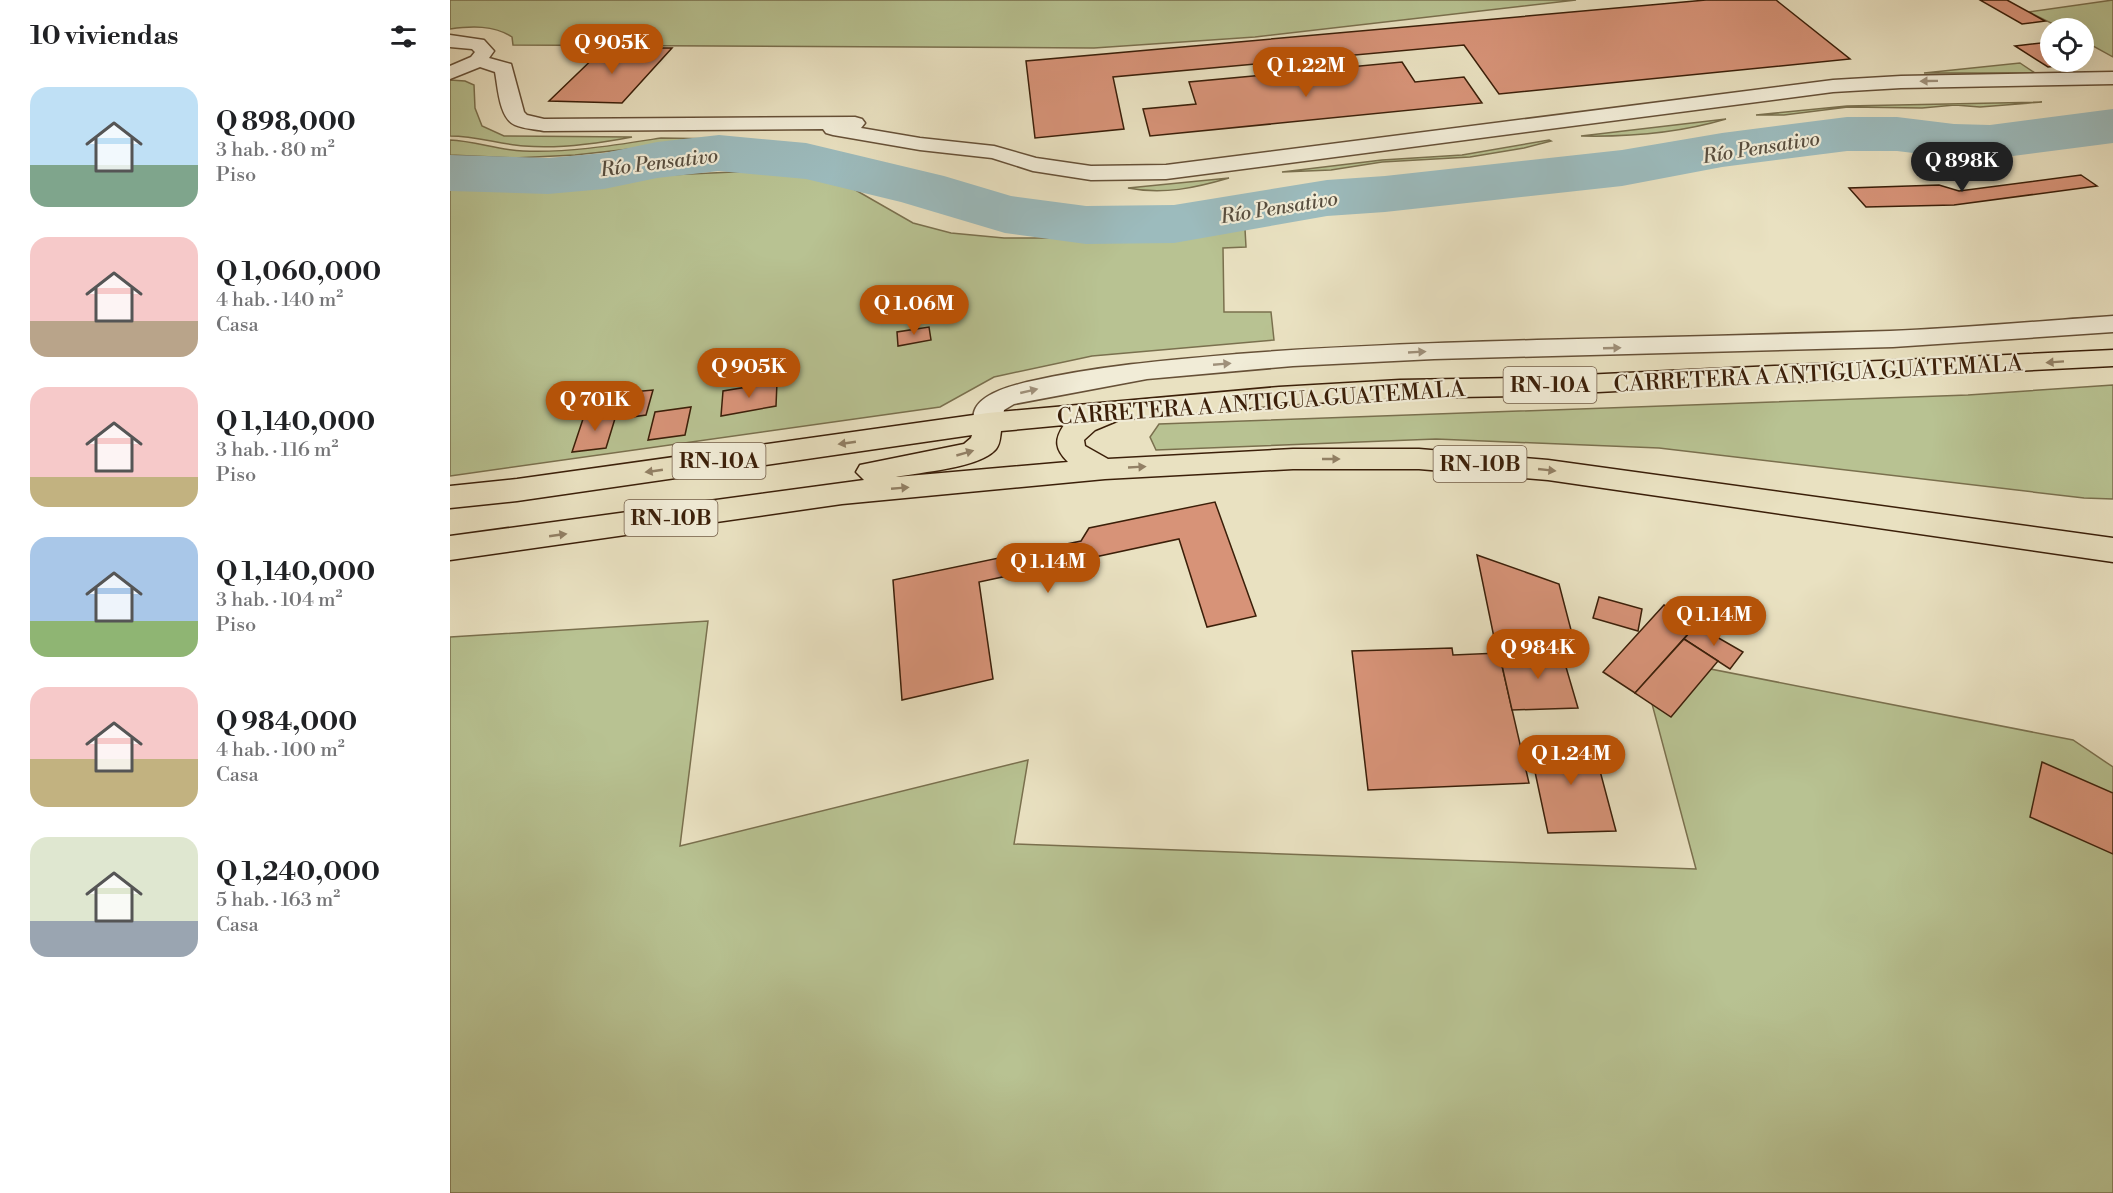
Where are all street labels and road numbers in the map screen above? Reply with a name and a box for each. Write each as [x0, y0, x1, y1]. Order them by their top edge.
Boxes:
street label: CARRETERA A ANTIGUA GUATEMALA [1613, 350, 2024, 399]
road number: RN-10A [1504, 367, 1596, 403]
street label: CARRETERA A ANTIGUA GUATEMALA [1056, 376, 1467, 431]
road number: RN-10A [672, 443, 766, 479]
road number: RN-10B [1434, 446, 1526, 482]
road number: RN-10B [624, 500, 718, 536]

